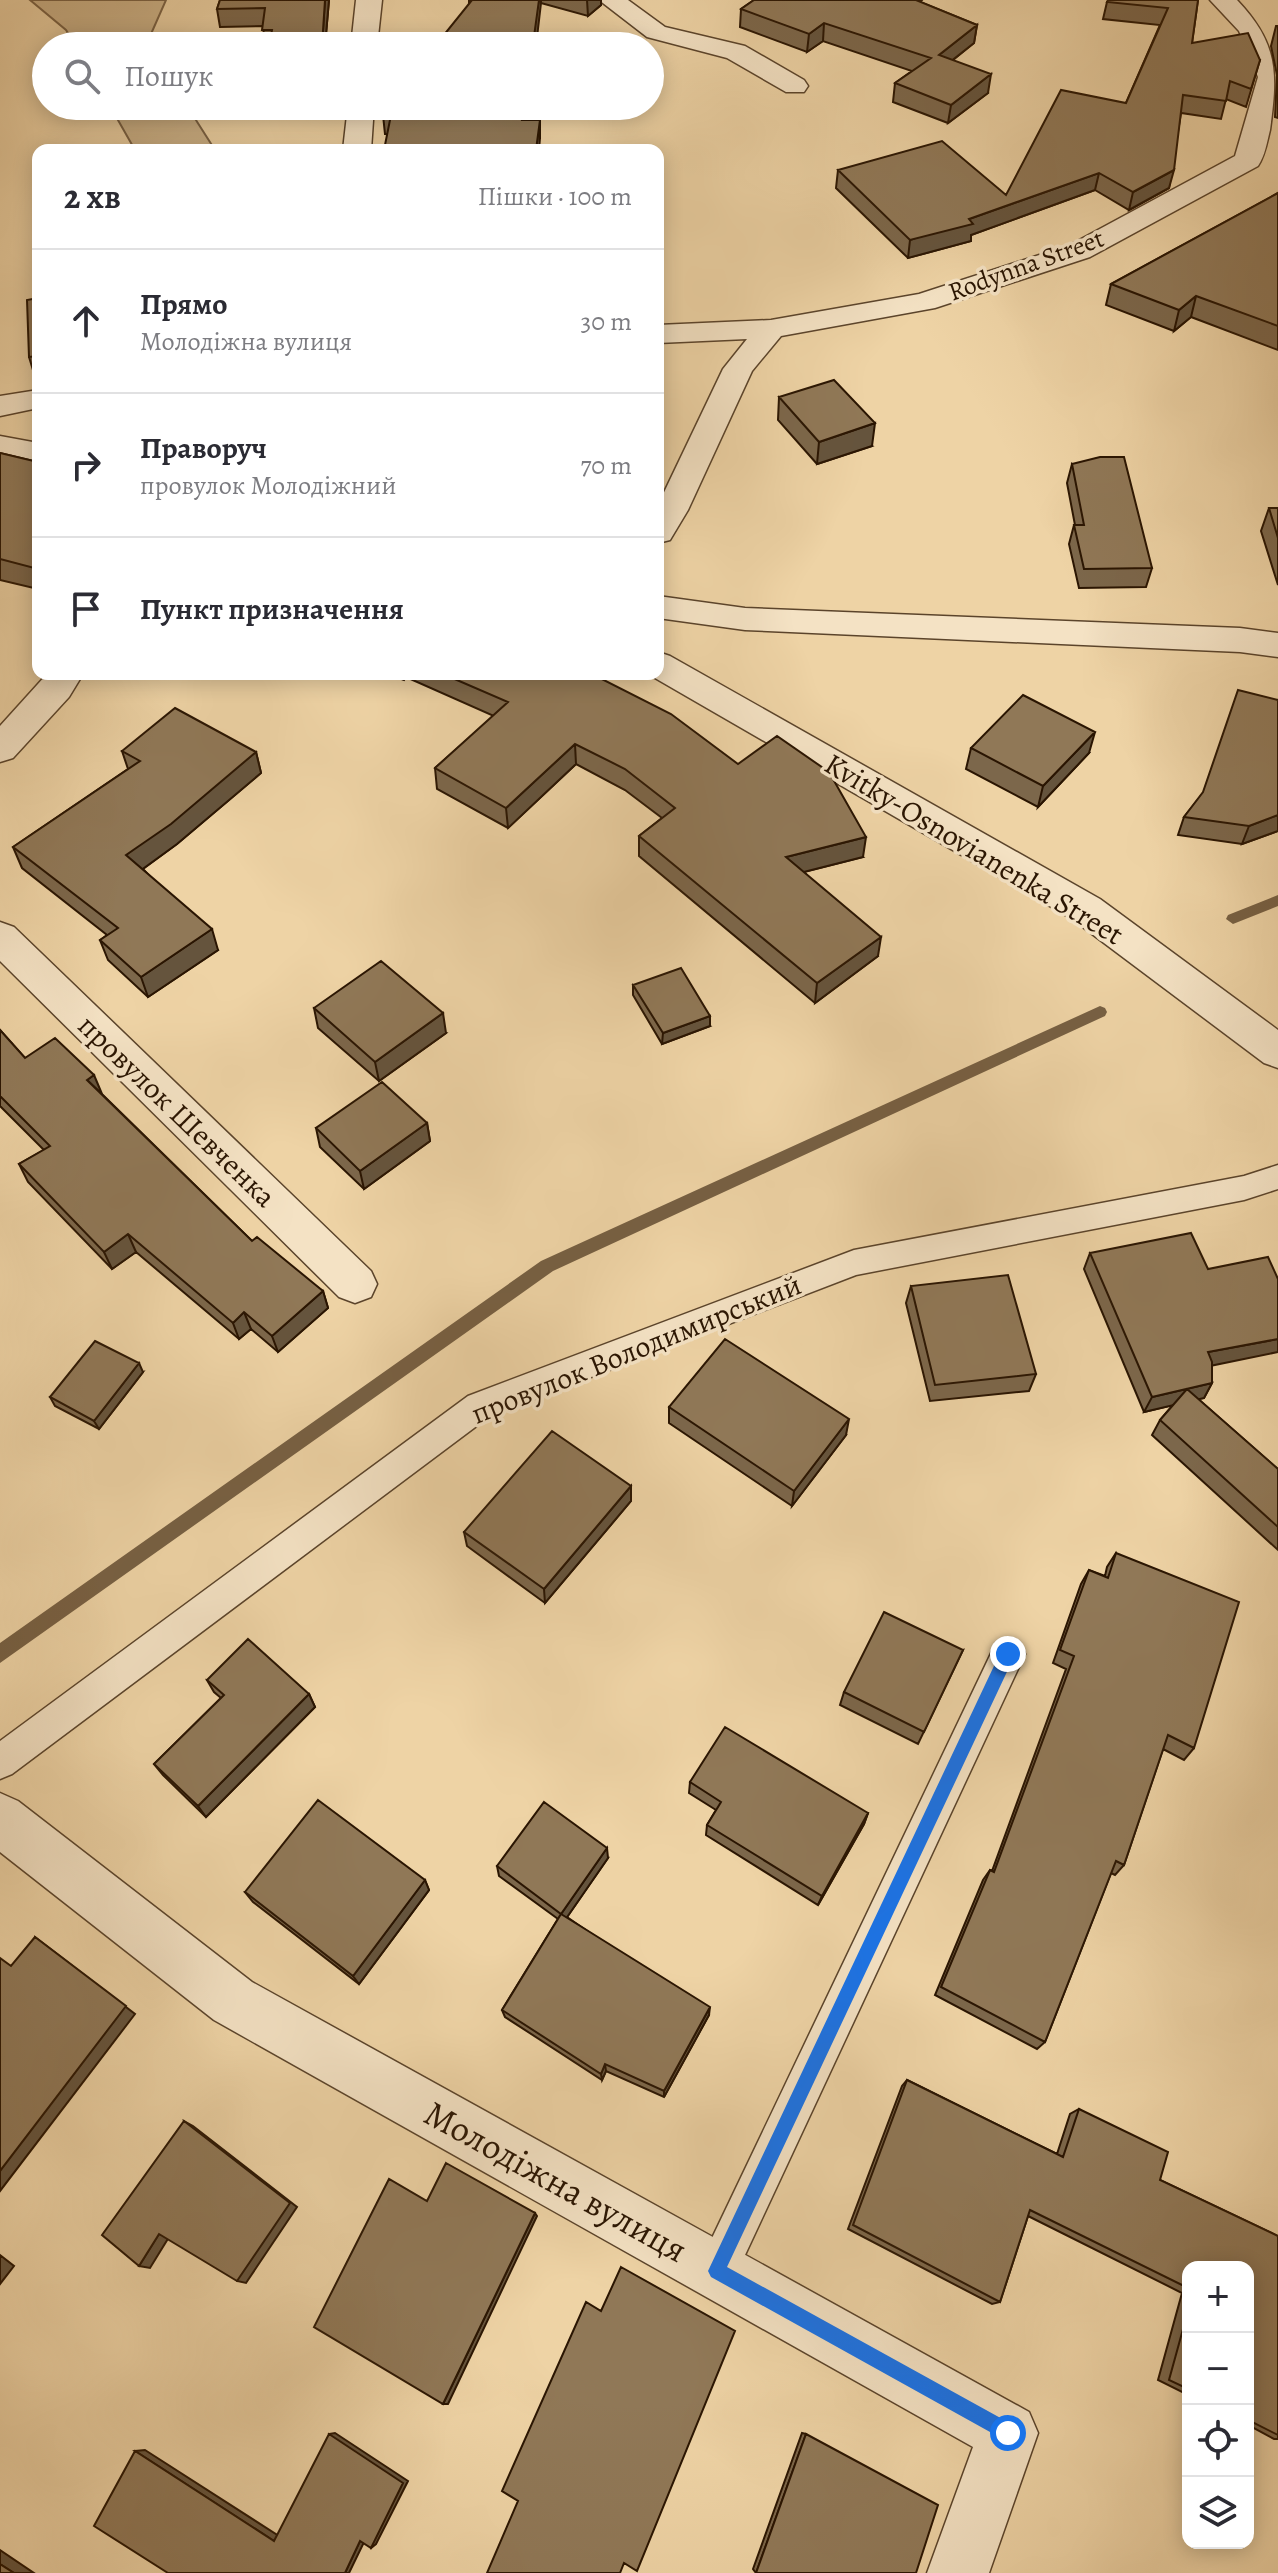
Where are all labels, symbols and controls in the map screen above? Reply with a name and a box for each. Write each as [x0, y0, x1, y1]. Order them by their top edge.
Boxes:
search box [32, 32, 664, 120]
icon: search [60, 54, 104, 98]
text: Пошук [124, 56, 214, 96]
text: 2 хв [64, 173, 121, 220]
text: Пішки · 100 m [478, 179, 632, 214]
street label: Rodynna Street [943, 220, 1109, 309]
text: Прямо [140, 284, 227, 324]
icon: ahead [64, 299, 108, 343]
text: 30 m [581, 304, 632, 339]
text: Молодіжна вулиця [140, 324, 352, 359]
text: Праворуч [140, 428, 267, 468]
icon: right [64, 443, 108, 487]
text: 70 m [580, 448, 632, 483]
text: провулок Молодіжний [140, 468, 396, 503]
icon: arrive [64, 587, 108, 631]
text: Пункт призначення [140, 589, 404, 629]
street label: Kvitky-Osnovianenka Street [817, 744, 1131, 954]
street label: провулок Шевченка [69, 1006, 285, 1216]
street label: провулок Володимирський [465, 1264, 807, 1434]
route end [990, 1636, 1026, 1672]
street label: Молодіжна вулиця [416, 2088, 696, 2274]
map controls [1182, 2261, 1254, 2549]
button: + [1182, 2261, 1254, 2333]
button: − [1182, 2333, 1254, 2405]
button: locate [1182, 2405, 1254, 2477]
route start [990, 2415, 1026, 2451]
button: layers [1182, 2477, 1254, 2549]

